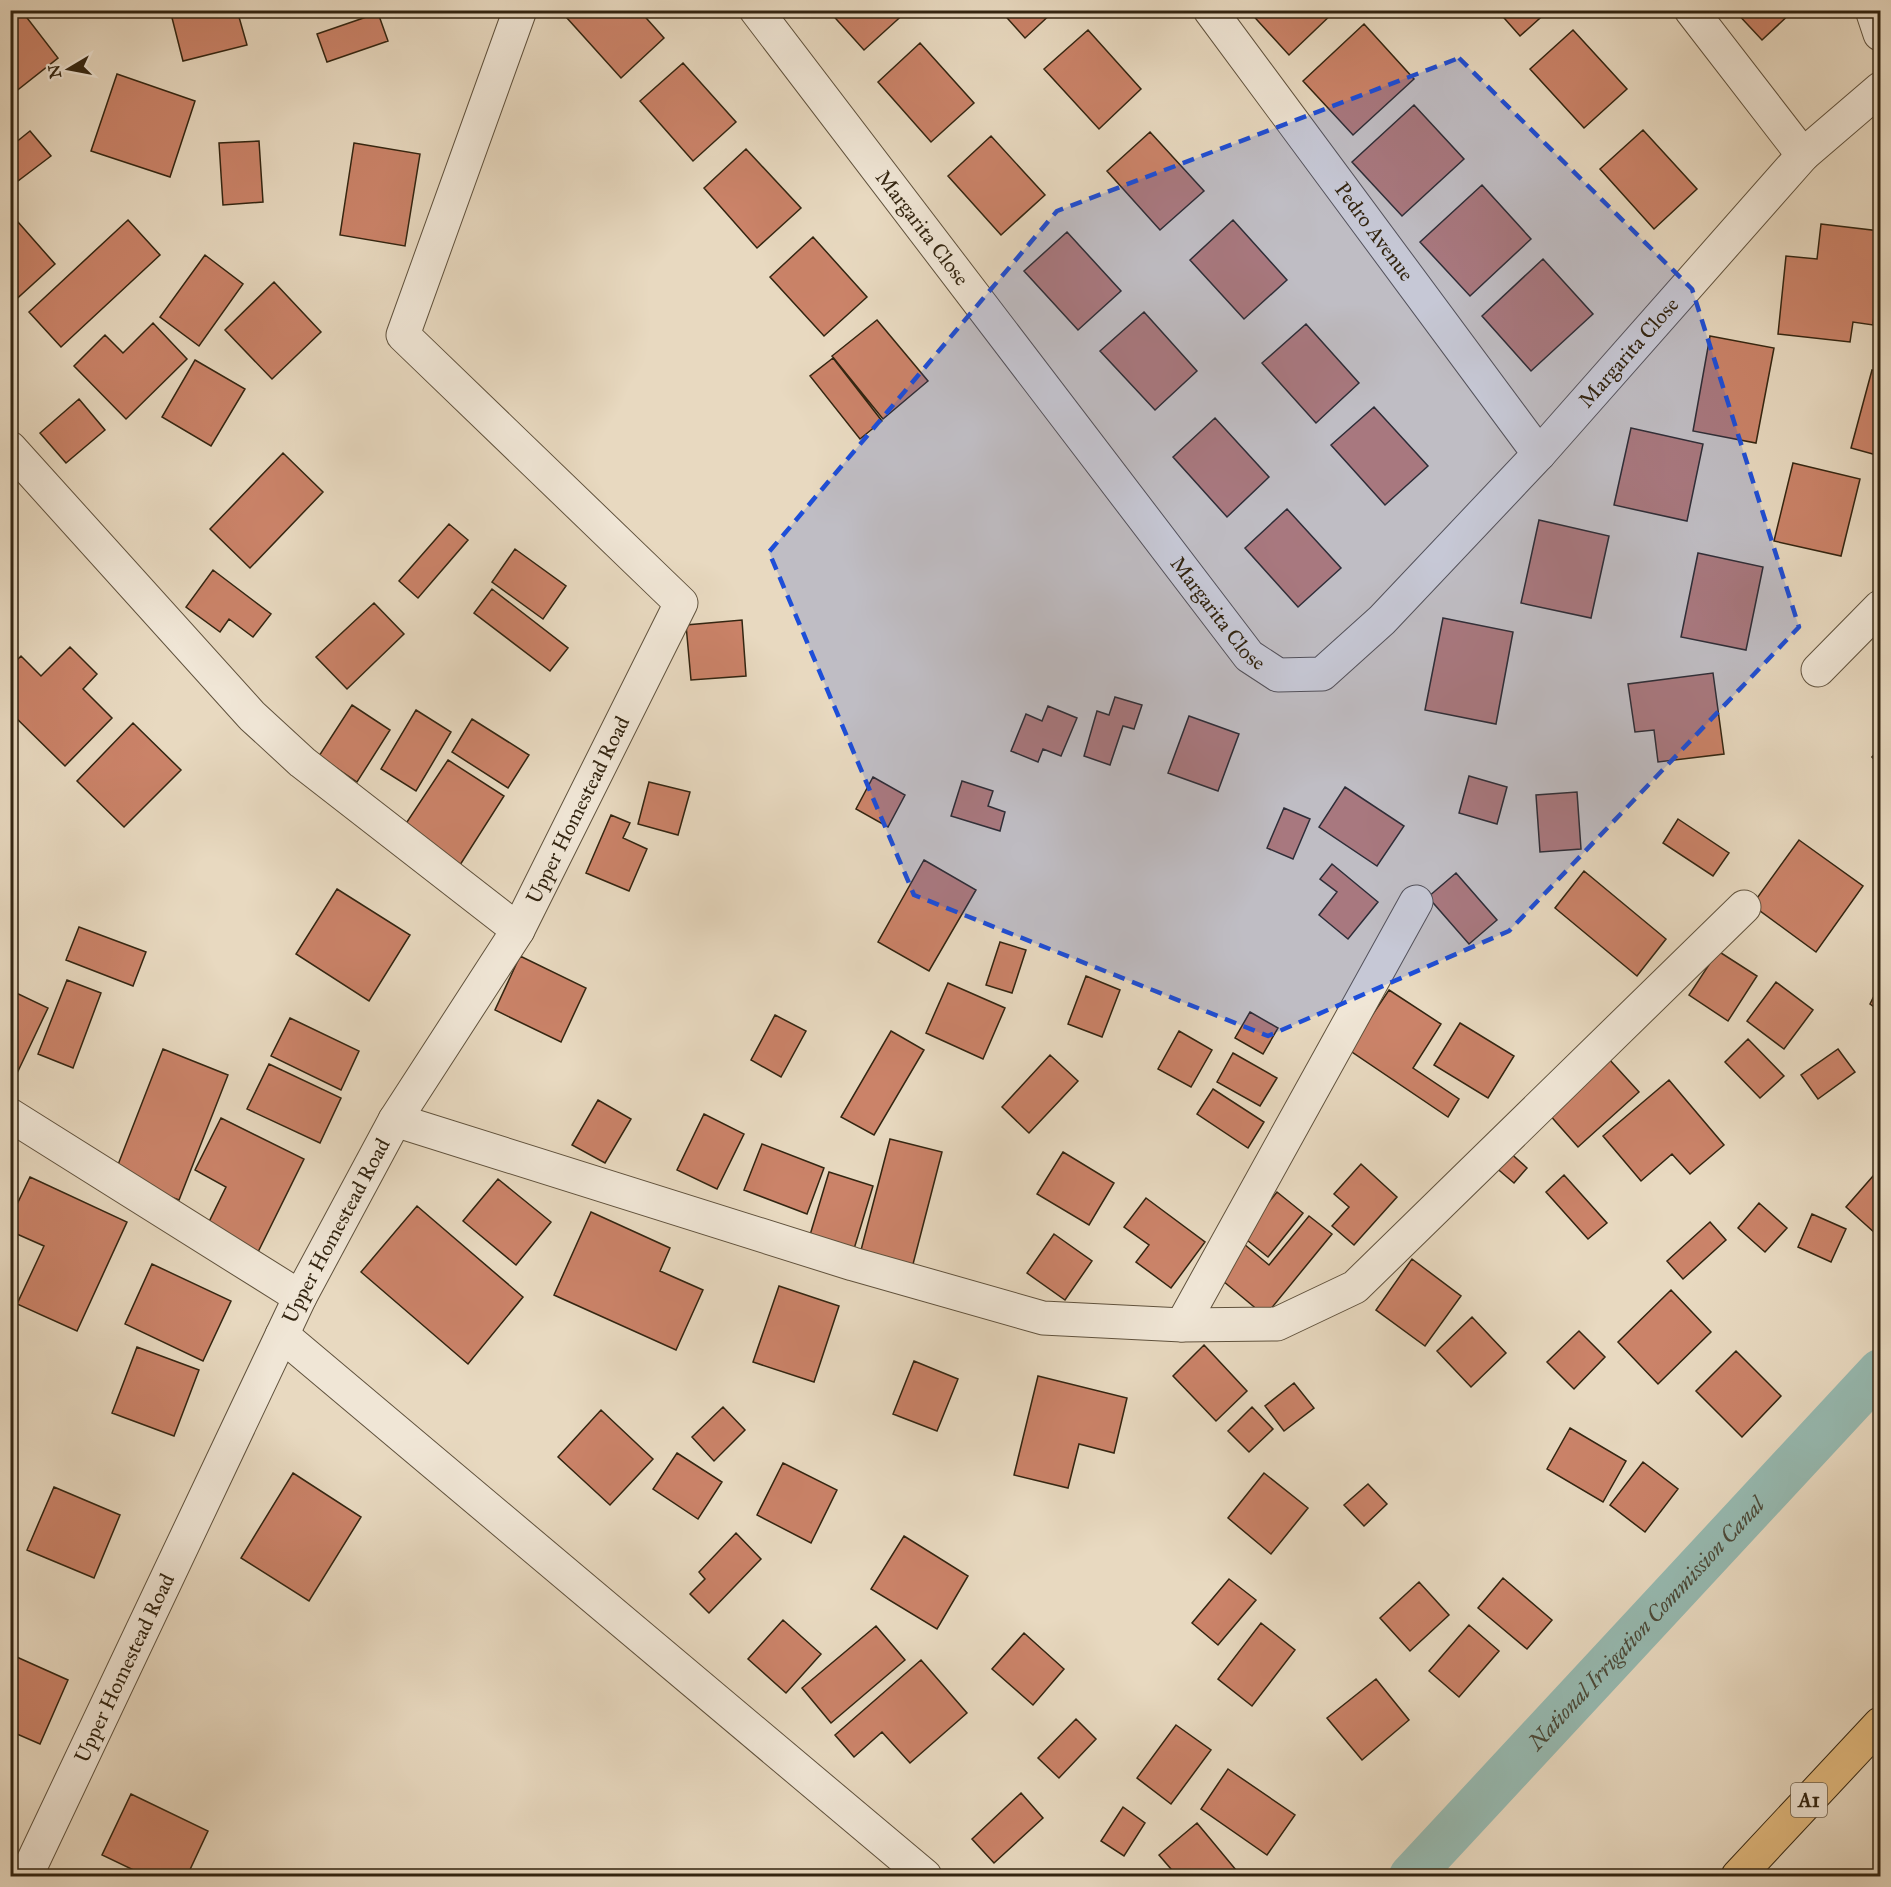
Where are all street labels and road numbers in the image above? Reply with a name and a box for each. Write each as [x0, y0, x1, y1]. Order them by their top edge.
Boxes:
street label: Margarita Close [870, 165, 975, 291]
street label: Pedro Avenue [1329, 177, 1420, 287]
street label: Margarita Close [1573, 292, 1684, 413]
street label: Margarita Close [1165, 551, 1270, 676]
street label: Upper Homestead Road [520, 712, 636, 908]
street label: Upper Homestead Road [276, 1133, 396, 1327]
street label: Upper Homestead Road [69, 1569, 180, 1767]
road number: A1 [1791, 1783, 1827, 1817]

